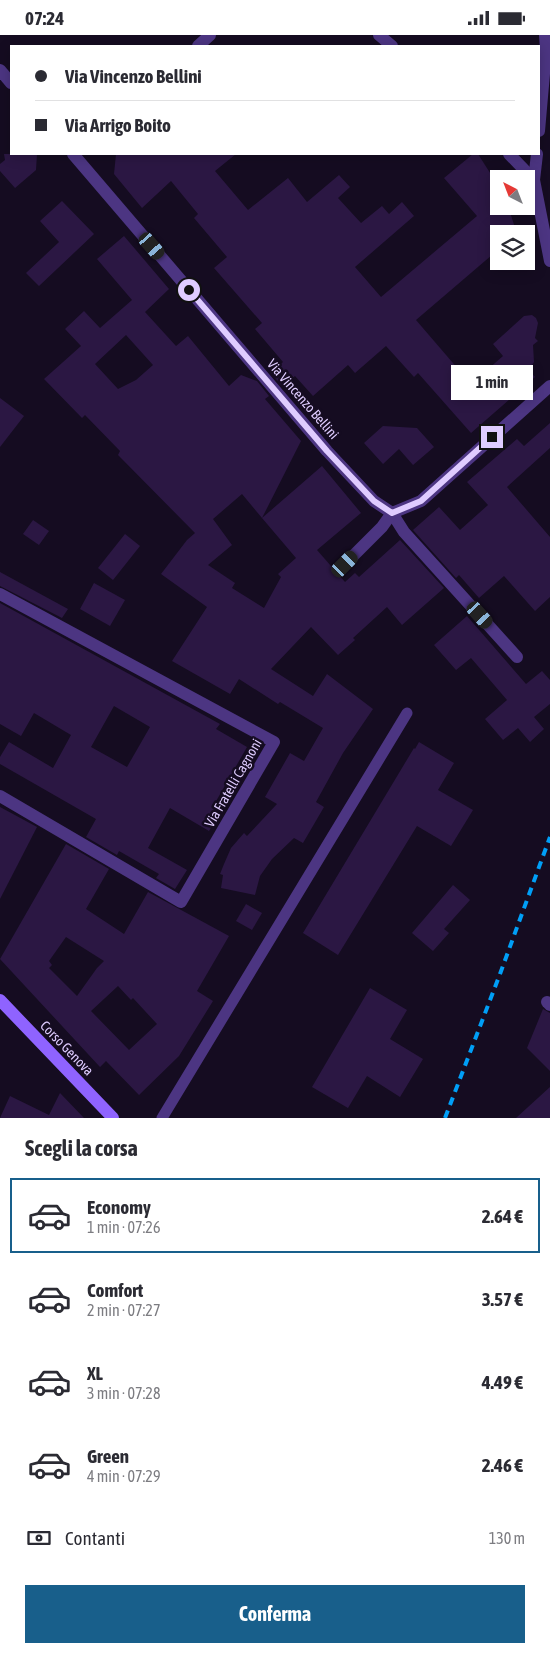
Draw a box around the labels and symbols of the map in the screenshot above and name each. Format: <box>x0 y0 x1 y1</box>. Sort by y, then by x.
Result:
north arrow <box>490 170 535 215</box>
car <box>136 230 167 262</box>
route start <box>178 279 200 301</box>
street label: Via Vincenzo Bellini <box>264 356 342 442</box>
callout: 1 min <box>451 365 533 399</box>
route end <box>481 426 503 448</box>
car <box>329 548 360 580</box>
car <box>464 599 495 631</box>
street label: Via Fratelli Cagnoni <box>201 736 265 830</box>
street label: Corso Genova <box>37 1017 97 1079</box>

